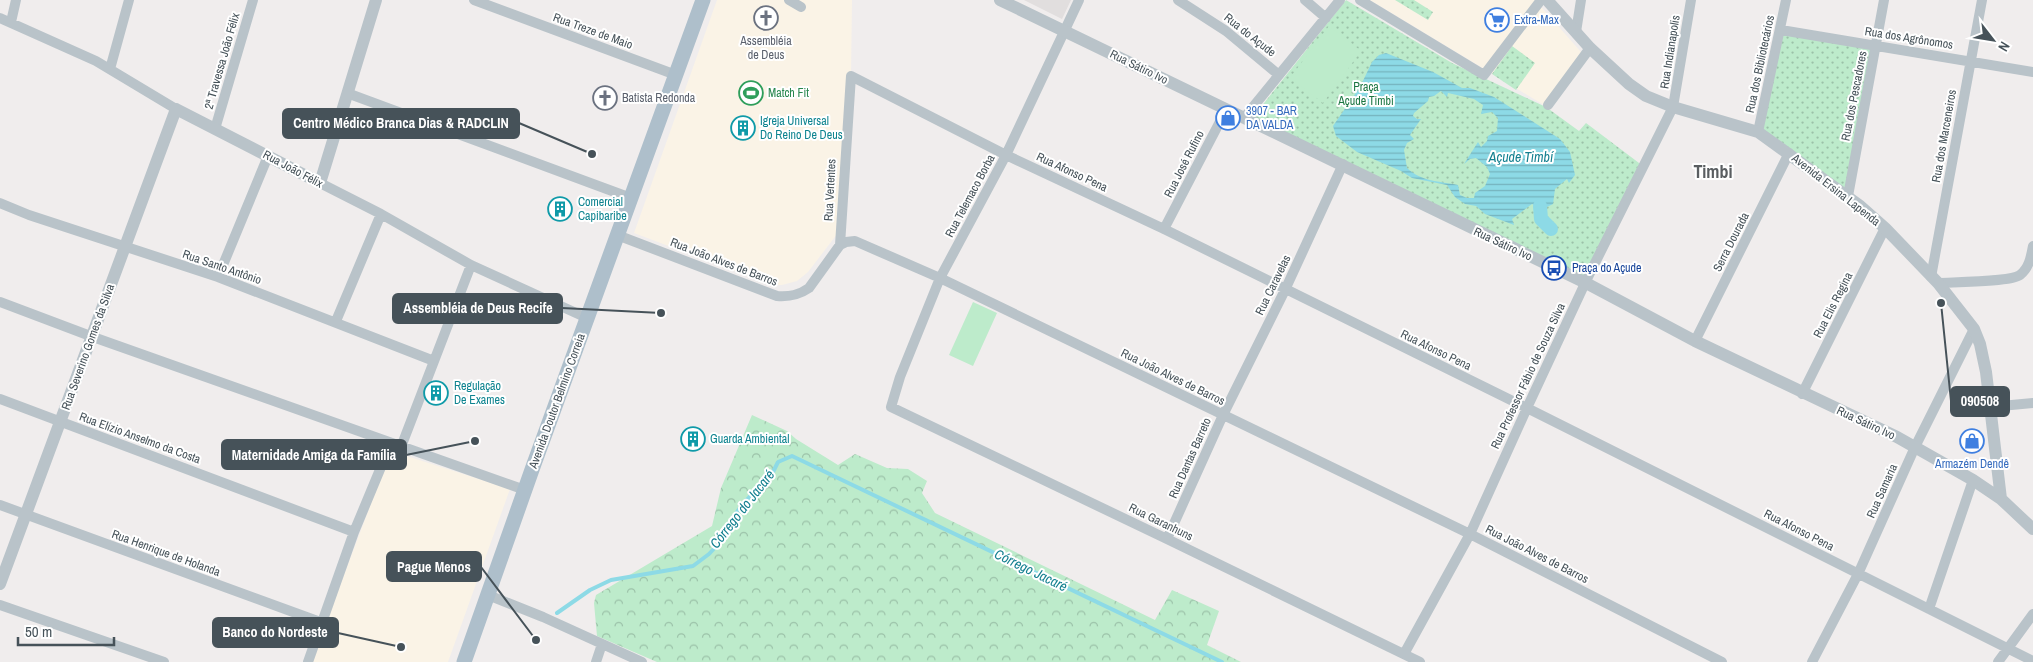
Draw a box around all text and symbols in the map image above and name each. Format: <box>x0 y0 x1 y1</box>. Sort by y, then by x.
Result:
church icon: Assembléia de Deus <box>753 5 779 31</box>
supermarket icon: Extra-Max <box>1484 7 1510 33</box>
street label: Rua Treze de Maio <box>551 9 635 53</box>
street label: Rua do Açude <box>1221 10 1279 60</box>
street label: 2ª Travessa João Félix <box>201 11 243 111</box>
place label: Extra-Max <box>1514 12 1559 28</box>
street label: Rua Indianapolis <box>1656 14 1684 90</box>
street label: Rua dos Bibliotecários <box>1742 14 1778 114</box>
north arrow <box>1968 15 2018 65</box>
street label: Rua dos Agrônomos <box>1864 23 1954 53</box>
place label: Assembléia de Deus <box>739 33 792 63</box>
text: N <box>1994 39 2014 55</box>
street label: Rua Sátiro Ivo <box>1107 46 1171 88</box>
street label: Rua dos Pescadores <box>1837 50 1871 142</box>
park label: Praça Açude Timbi <box>1337 79 1394 109</box>
sports icon: Match Fit <box>738 80 764 106</box>
church icon: Batista Redonda <box>592 85 618 111</box>
place label: Match Fit <box>768 85 809 101</box>
street label: Rua dos Marceneiros <box>1928 88 1960 184</box>
place label: Batista Redonda <box>622 90 696 106</box>
place label: 3907 - BAR DA VALDA <box>1246 103 1297 133</box>
shop icon: 3907 - BAR DA VALDA <box>1215 105 1241 131</box>
callout: Centro Médico Branca Dias & RADCLIN <box>283 109 519 138</box>
place label: Igreja Universal Do Reino De Deus <box>760 113 843 143</box>
text: Centro Médico Branca Dias & RADCLIN <box>293 114 509 132</box>
building icon: Igreja Universal Do Reino De Deus <box>730 115 756 141</box>
street label: Rua José Rufino <box>1160 128 1208 200</box>
street label: Rua João Félix <box>260 147 326 192</box>
water label: Açude Timbí <box>1488 148 1555 166</box>
street label: Rua Afonso Pena <box>1034 149 1111 196</box>
street label: Avenida Ersina Lapenda <box>1788 150 1884 230</box>
street label: Rua Telemaco Borba <box>941 151 999 240</box>
street label: Rua Vertentes <box>820 158 840 222</box>
district label: Timbi <box>1693 159 1733 184</box>
place label: Comercial Capibaribe <box>578 194 627 224</box>
building icon: Comercial Capibaribe <box>547 196 573 222</box>
street label: Serra Dourada <box>1709 209 1753 274</box>
street label: Rua Sátiro Ivo <box>1471 223 1535 265</box>
street label: Rua João Alves de Barros <box>668 234 780 290</box>
street label: Rua Santo Antônio <box>180 246 264 288</box>
street label: Rua Caravelas <box>1252 252 1294 318</box>
bus stop icon: Praça do Açude <box>1541 255 1567 281</box>
place label: Praça do Açude <box>1572 260 1641 276</box>
street label: Rua Elis Regina <box>1810 269 1857 341</box>
street label: Rua Severino Gomes da Silva <box>58 281 118 412</box>
callout: Assembléia de Deus Recife <box>393 294 562 323</box>
text: Assembléia de Deus Recife <box>403 299 553 317</box>
street label: Rua Professor Fábio de Souza Silva <box>1487 300 1569 452</box>
street label: Rua Afonso Pena <box>1398 326 1474 374</box>
street label: Avenida Doutor Belmino Correia <box>525 331 589 472</box>
street label: Rua João Alves de Barros <box>1118 345 1228 409</box>
place label: Regulação De Exames <box>454 378 505 408</box>
building icon: Regulação De Exames <box>423 380 449 406</box>
callout: 090508 <box>1951 387 2009 416</box>
text: 090508 <box>1961 392 1999 410</box>
street label: Rua Sátiro Ivo <box>1834 402 1898 444</box>
street label: Rua Elízio Anselmo da Costa <box>77 409 203 468</box>
street label: Rua Dantas Barreto <box>1165 415 1215 501</box>
building icon: Guarda Ambiental <box>680 426 706 452</box>
shop icon: Armazém Dendê <box>1959 428 1985 454</box>
place label: Guarda Ambiental <box>710 431 789 447</box>
callout: Maternidade Amiga da Família <box>222 440 406 469</box>
text: Maternidade Amiga da Família <box>232 446 397 464</box>
place label: Armazém Dendê <box>1934 456 2009 472</box>
street label: Rua Samaria <box>1863 461 1901 521</box>
water label: Córrego do Jacaré <box>706 466 778 552</box>
street label: Rua Garanhuns <box>1126 500 1196 544</box>
street label: Rua Afonso Pena <box>1761 505 1837 555</box>
street label: Rua João Alves de Barros <box>1483 521 1591 587</box>
street label: Rua Henrique de Holanda <box>110 526 223 580</box>
water label: Córrego Jacaré <box>991 545 1071 595</box>
callout: Pague Menos <box>387 552 481 581</box>
text: Pague Menos <box>397 558 471 576</box>
scale bar <box>18 614 114 646</box>
callout: Banco do Nordeste <box>213 618 338 647</box>
text: 50 m <box>25 621 52 642</box>
text: Banco do Nordeste <box>222 623 328 641</box>

